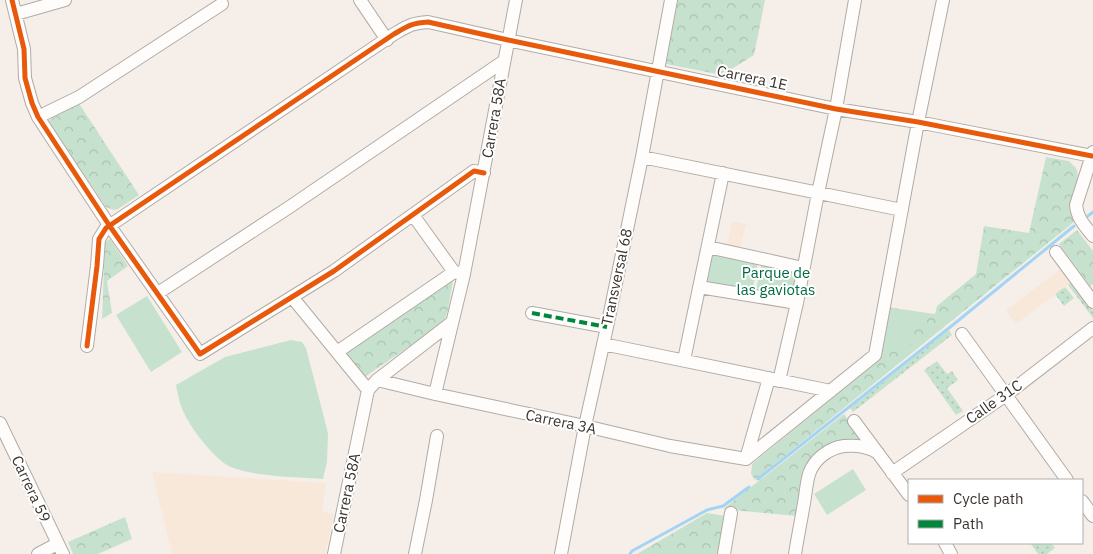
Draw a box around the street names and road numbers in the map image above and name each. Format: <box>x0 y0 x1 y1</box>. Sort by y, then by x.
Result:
street label: Carrera 1E <box>715 61 789 94</box>
street label: Carrera 58A <box>477 76 510 160</box>
street label: Transversal 68 <box>597 227 636 327</box>
street label: Calle 31C <box>962 375 1026 428</box>
street label: Carrera 3A <box>524 405 599 438</box>
street label: Carrera 58A <box>329 451 364 535</box>
street label: Carrera 59 <box>8 452 55 525</box>

